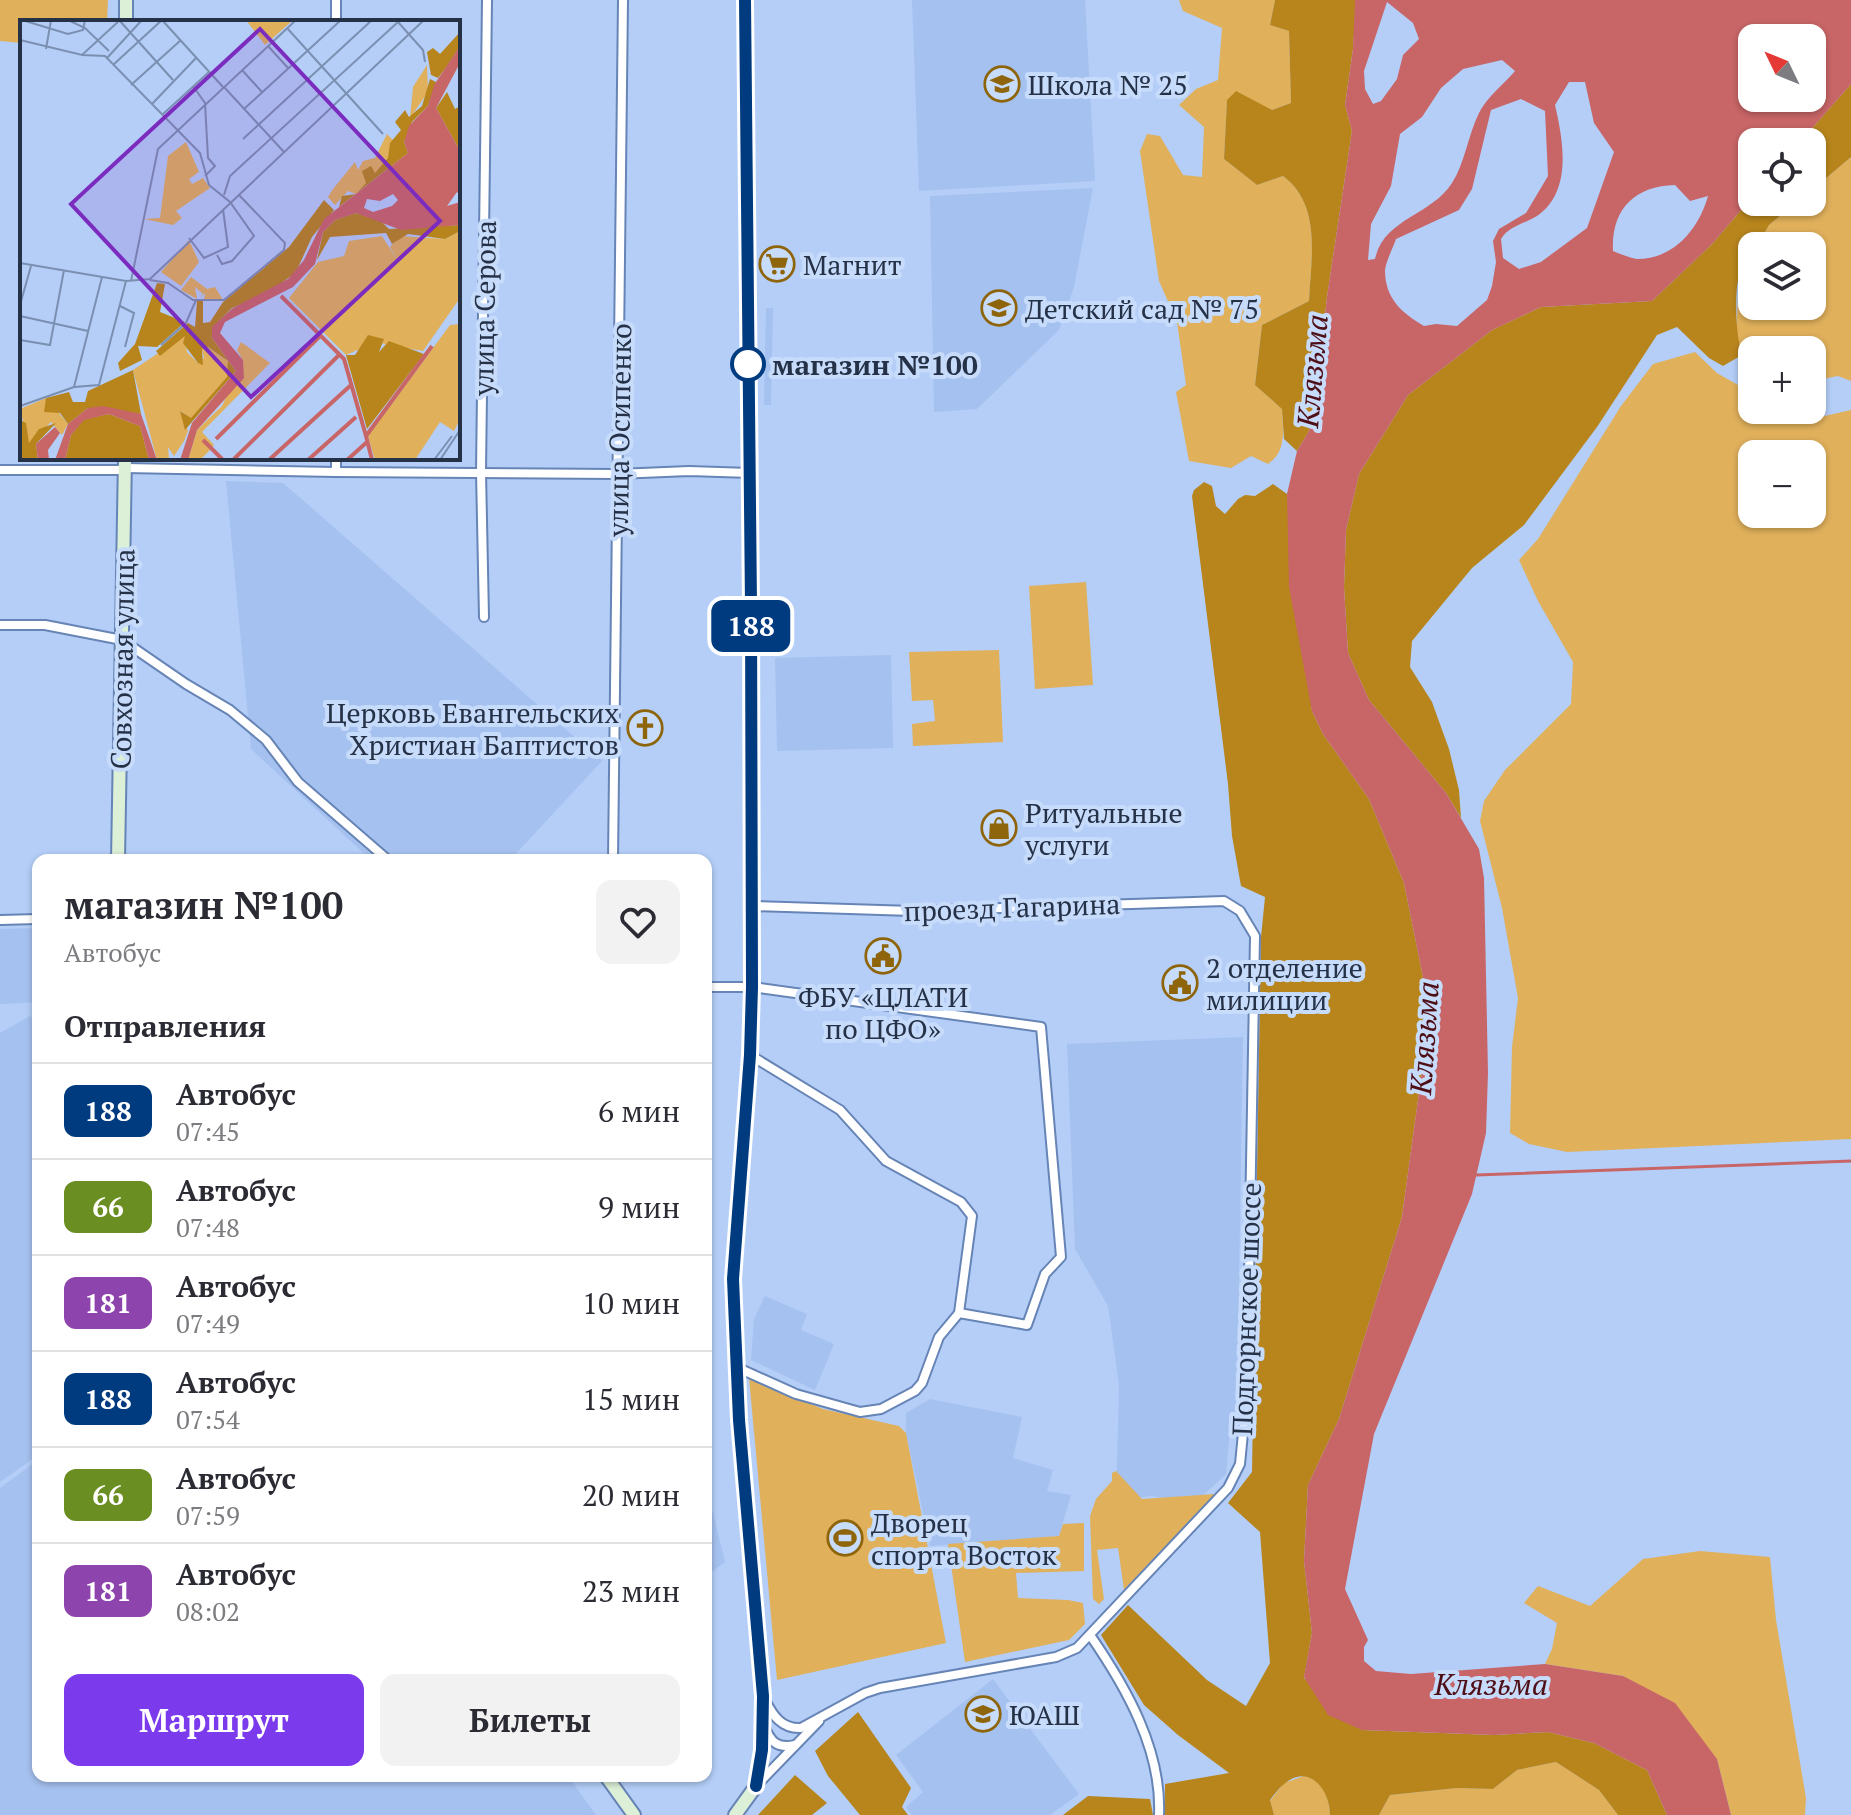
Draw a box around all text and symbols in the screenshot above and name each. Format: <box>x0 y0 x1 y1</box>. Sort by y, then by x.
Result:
inset map <box>20 20 460 460</box>
north arrow <box>1738 24 1826 112</box>
map controls <box>1738 24 1826 528</box>
school or university icon: Школа № 25 <box>983 65 1021 103</box>
place label: Школа № 25 <box>1028 66 1188 103</box>
button: locate <box>1738 128 1826 216</box>
street label: улица Серова <box>464 220 504 397</box>
button: layers <box>1738 232 1826 320</box>
supermarket icon: Магнит <box>758 245 796 283</box>
place label: Магнит <box>803 246 902 283</box>
school or university icon: Детский сад № 75 <box>980 289 1018 327</box>
place label: Детский сад № 75 <box>1025 290 1259 327</box>
water label: Клязьма <box>1287 313 1337 430</box>
street label: улица Осипенко <box>599 323 639 538</box>
button: + <box>1738 336 1826 424</box>
place label: магазин №100 <box>772 346 978 383</box>
marker: магазин №100 <box>731 347 765 381</box>
button: − <box>1738 440 1826 528</box>
street label: Совхозная улица <box>102 548 142 770</box>
line badge: 188 <box>705 600 797 652</box>
text: 188 <box>727 607 775 644</box>
place label: Церковь Евангельских Христиан Баптистов <box>326 694 619 763</box>
church icon: Церковь Евангельских Христиан Баптистов <box>626 709 664 747</box>
place label: Ритуальные услуги <box>1024 794 1183 863</box>
shop icon: Ритуальные услуги <box>980 809 1018 847</box>
text: магазин №100 <box>64 880 343 930</box>
button: heart <box>596 880 680 964</box>
street label: проезд Гагарина <box>903 885 1121 929</box>
text: Автобус <box>64 935 161 969</box>
public building icon: ФБУ «ЦЛАТИ по ЦФО» <box>864 937 902 975</box>
place label: 2 отделение милиции <box>1206 949 1363 1018</box>
public building icon: 2 отделение милиции <box>1161 964 1199 1002</box>
place label: ФБУ «ЦЛАТИ по ЦФО» <box>798 978 968 1047</box>
water label: Клязьма <box>1400 980 1448 1097</box>
text: Отправления <box>64 1006 266 1046</box>
text: Автобус <box>176 1074 296 1114</box>
text: 6 мин <box>598 1091 680 1131</box>
text: 188 <box>84 1092 132 1129</box>
text: 07:45 <box>176 1114 240 1148</box>
text: Автобус <box>176 1170 296 1210</box>
street label: Подгорнское шоссе <box>1223 1182 1269 1436</box>
text: 9 мин <box>598 1187 680 1227</box>
text: 66 <box>92 1188 124 1225</box>
text: 07:48 <box>176 1210 240 1244</box>
text: Автобус <box>176 1266 296 1306</box>
text: 10 мин <box>582 1283 680 1323</box>
text: 181 <box>84 1284 132 1321</box>
text: 07:49 <box>176 1306 240 1340</box>
text: Автобус <box>176 1362 296 1402</box>
text: 15 мин <box>582 1379 680 1419</box>
text: 188 <box>84 1380 132 1417</box>
text: 07:54 <box>176 1402 240 1436</box>
text: Автобус <box>176 1458 296 1498</box>
text: 20 мин <box>582 1475 680 1515</box>
text: 66 <box>92 1476 124 1513</box>
text: 07:59 <box>176 1498 240 1532</box>
place label: Дворец спорта Восток <box>871 1504 1057 1573</box>
sports icon: Дворец спорта Восток <box>826 1519 864 1557</box>
text: Автобус <box>176 1554 296 1594</box>
text: 23 мин <box>582 1571 680 1611</box>
text: 181 <box>84 1572 132 1609</box>
text: 08:02 <box>176 1594 240 1628</box>
water label: Клязьма <box>1433 1664 1548 1704</box>
button: Маршрут <box>64 1674 364 1766</box>
button: Билеты <box>380 1674 680 1766</box>
school or university icon: ЮАШ <box>964 1695 1002 1733</box>
place label: ЮАШ <box>1009 1696 1080 1733</box>

